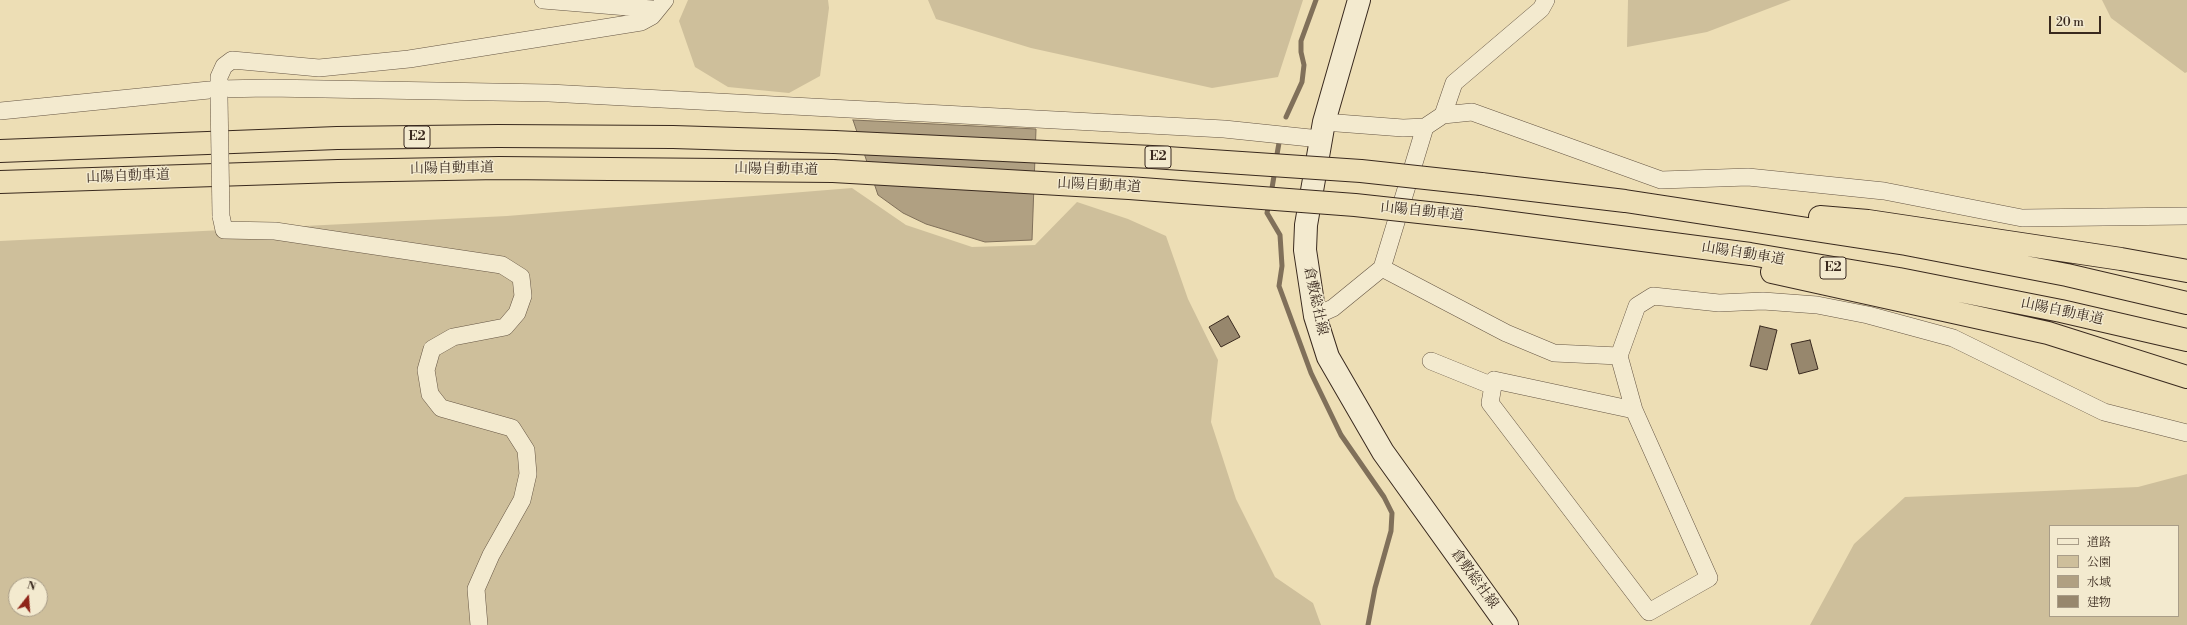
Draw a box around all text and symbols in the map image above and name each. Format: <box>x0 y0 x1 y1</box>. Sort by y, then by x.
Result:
scale bar <box>2051 8 2103 34</box>
text: 20 m <box>2056 15 2084 30</box>
road number: E2 <box>404 126 430 148</box>
road number: E2 <box>1145 146 1171 168</box>
street label: 山陽自動車道 <box>410 160 494 178</box>
street label: 山陽自動車道 <box>734 161 818 179</box>
street label: 山陽自動車道 <box>86 167 170 187</box>
street label: 山陽自動車道 <box>1057 175 1141 197</box>
street label: 山陽自動車道 <box>1379 199 1465 225</box>
street label: 山陽自動車道 <box>1700 239 1786 269</box>
road number: E2 <box>1820 257 1846 279</box>
street label: 倉敷総社線 <box>1300 265 1330 337</box>
street label: 山陽自動車道 <box>2019 295 2105 329</box>
legend <box>2049 525 2179 617</box>
text: 道路 <box>2087 535 2111 550</box>
street label: 倉敷総社線 <box>1447 546 1501 612</box>
text: 公園 <box>2087 555 2111 570</box>
text: 水域 <box>2087 575 2111 590</box>
north arrow <box>8 577 48 617</box>
text: N <box>25 579 37 594</box>
text: 建物 <box>2087 595 2111 610</box>

